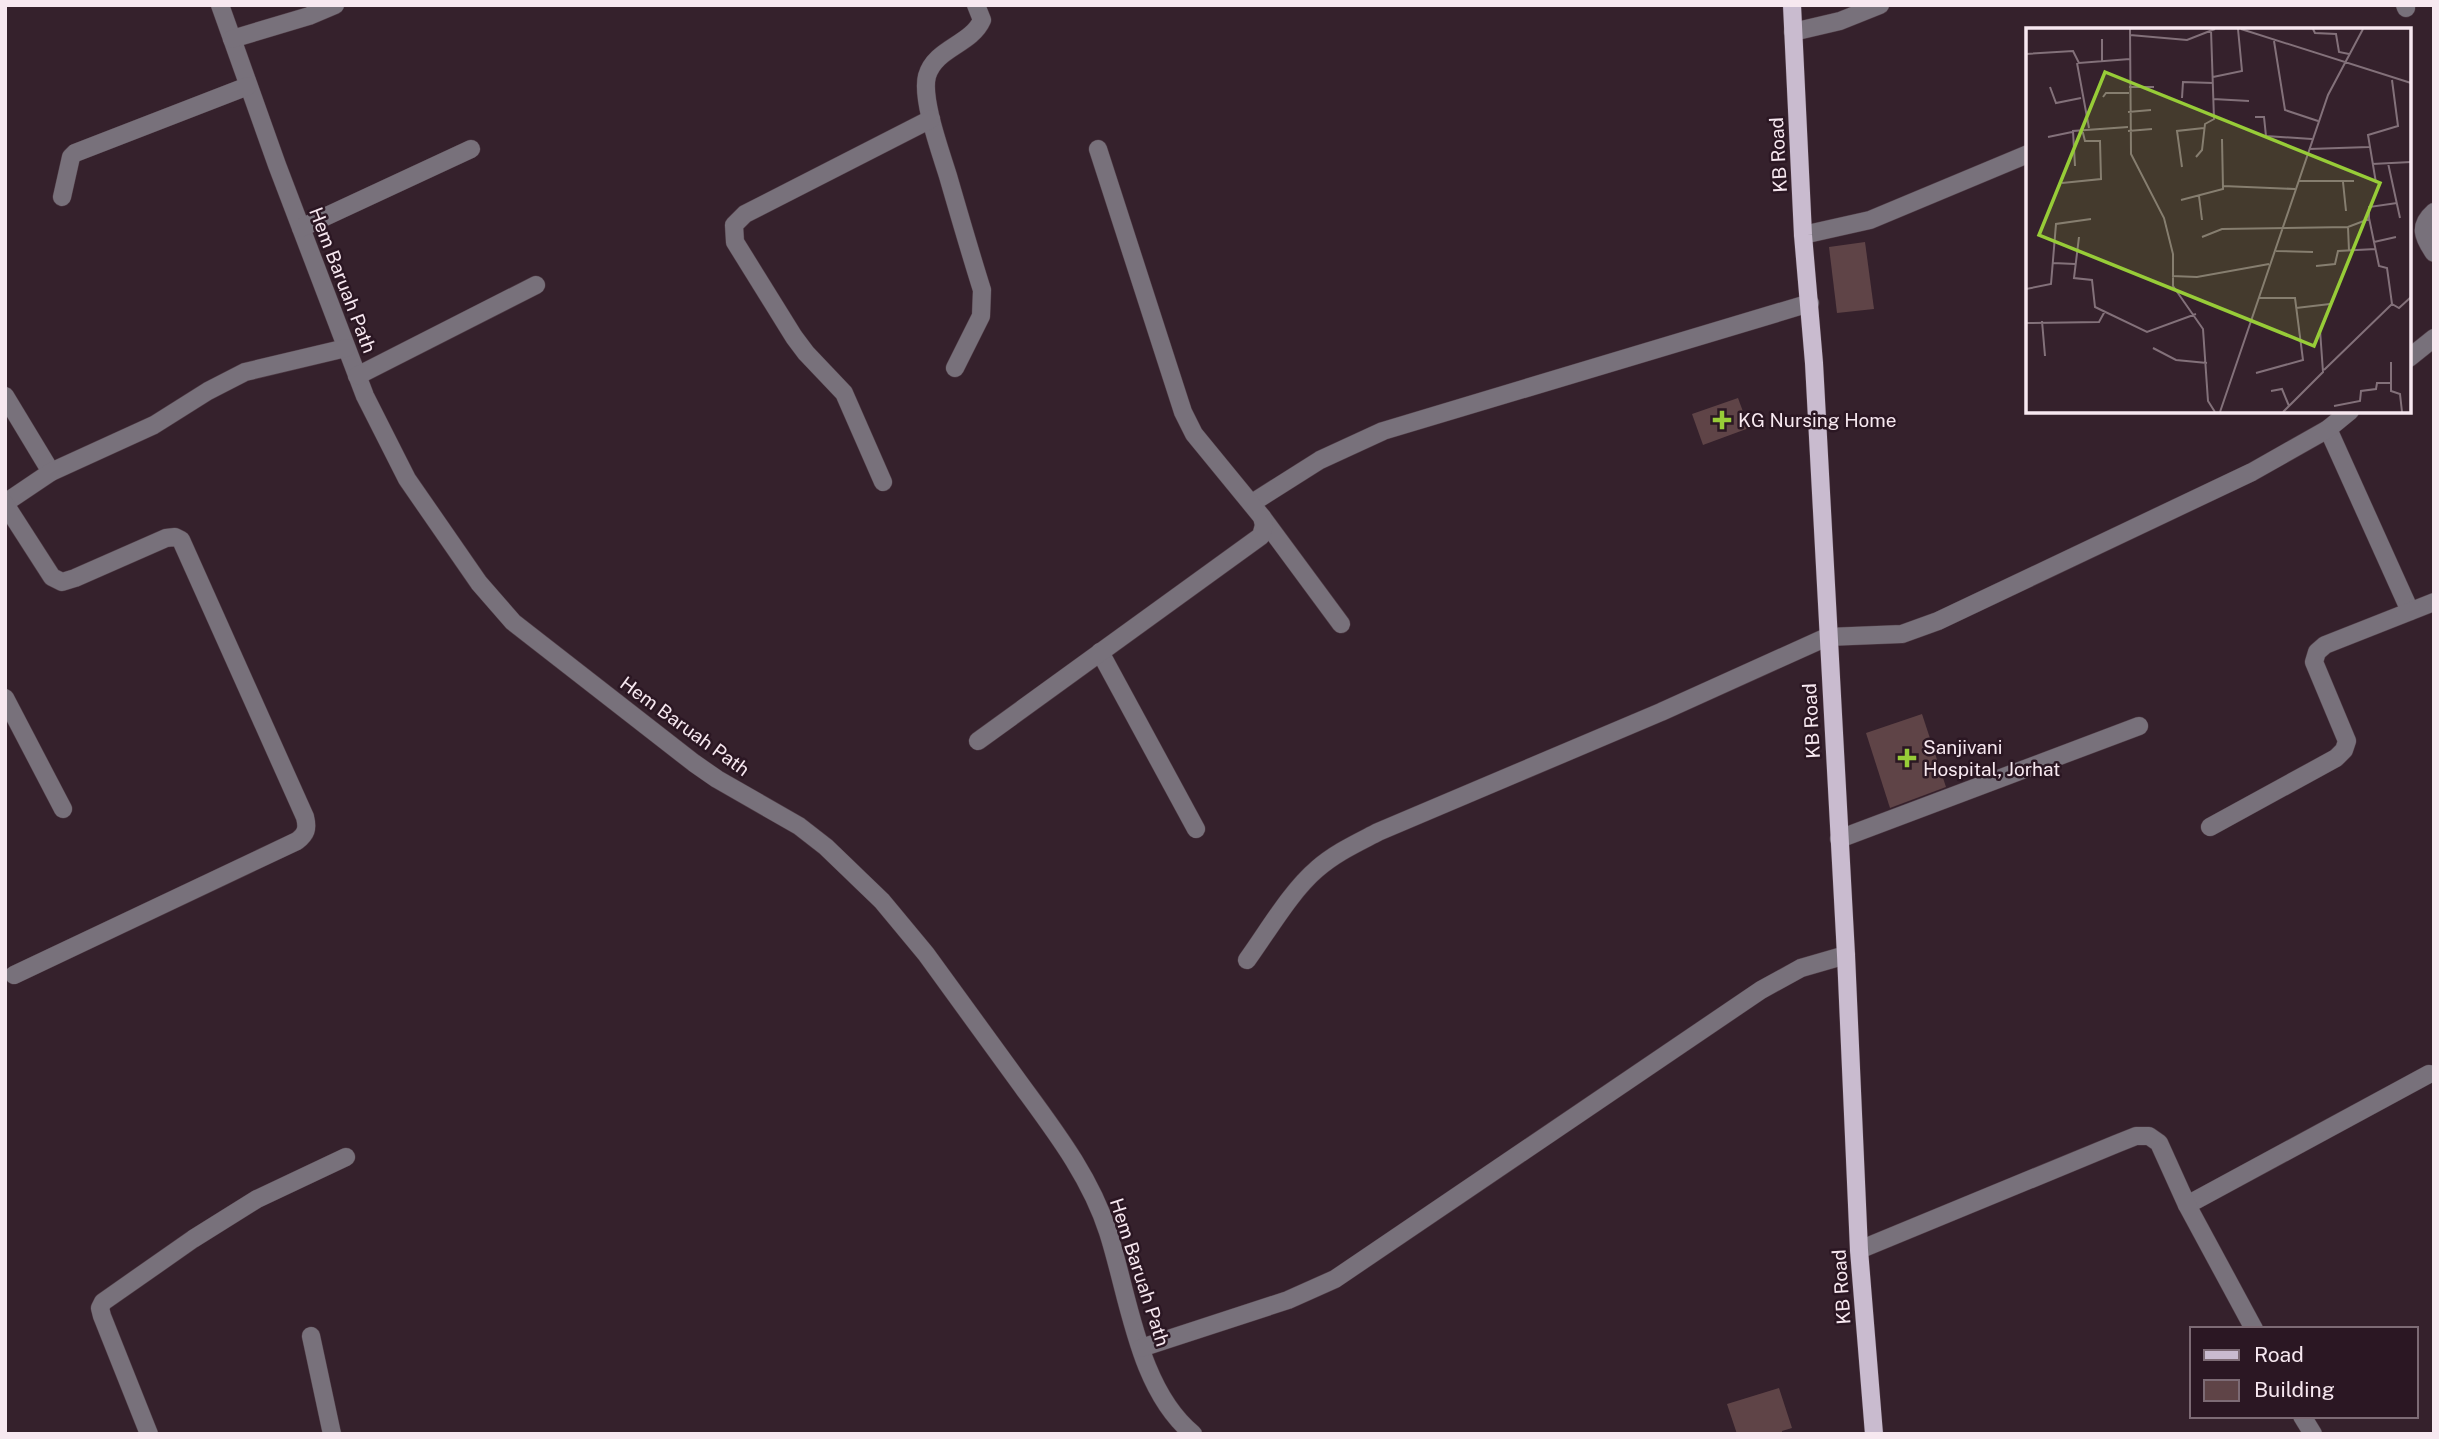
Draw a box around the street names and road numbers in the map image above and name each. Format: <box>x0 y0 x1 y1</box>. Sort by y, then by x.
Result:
street label: KB Road <box>1765 117 1791 193</box>
street label: Hem Baruah Path <box>305 204 381 356</box>
street label: Hem Baruah Path <box>616 672 754 780</box>
street label: KB Road <box>1798 683 1824 759</box>
street label: Hem Baruah Path <box>1106 1195 1174 1349</box>
street label: KB Road <box>1827 1249 1855 1325</box>

